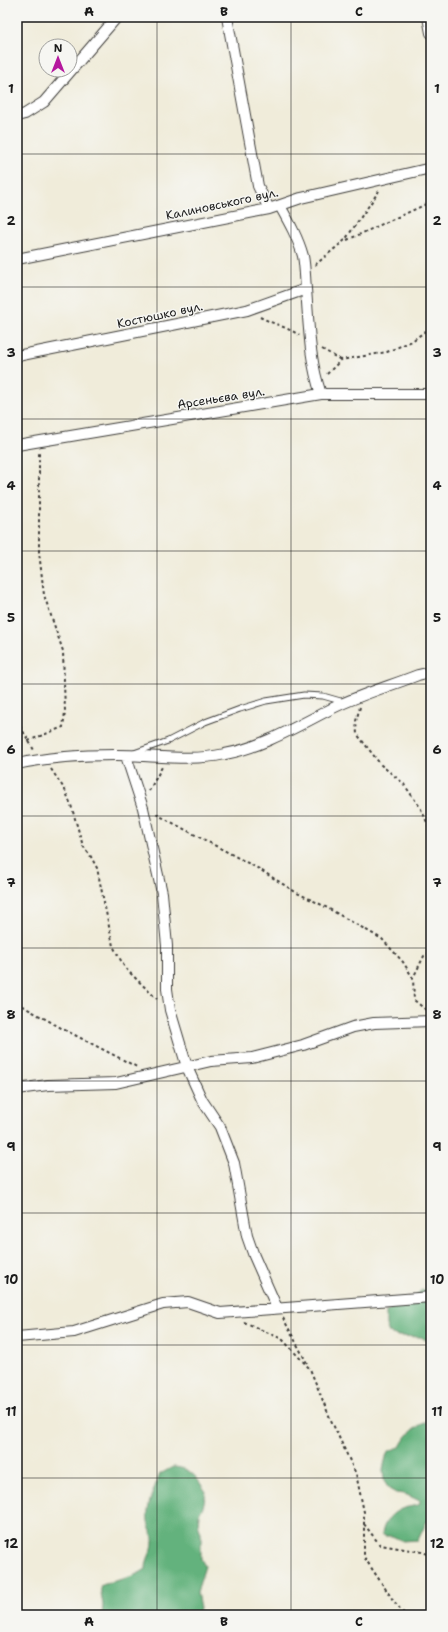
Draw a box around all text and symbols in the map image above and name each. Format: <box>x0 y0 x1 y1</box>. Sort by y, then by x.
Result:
text: A <box>84 3 94 20</box>
text: B <box>220 3 228 20</box>
text: C <box>355 3 363 20</box>
north arrow <box>38 38 78 78</box>
text: N <box>54 41 63 56</box>
text: 1 <box>8 80 14 97</box>
text: 1 <box>434 80 440 97</box>
street label: Калиновського вул. <box>164 184 280 224</box>
text: 2 <box>6 212 16 229</box>
text: 2 <box>432 212 442 229</box>
street label: Костюшко вул. <box>116 298 204 332</box>
text: 3 <box>6 344 16 361</box>
text: 3 <box>432 344 442 361</box>
street label: Арсеньєва вул. <box>176 383 266 413</box>
text: 4 <box>6 477 16 494</box>
text: 4 <box>432 477 442 494</box>
text: 5 <box>7 609 15 626</box>
text: 5 <box>433 609 441 626</box>
text: 6 <box>6 741 16 758</box>
text: 6 <box>432 741 442 758</box>
text: 7 <box>6 874 16 891</box>
text: 7 <box>432 874 442 891</box>
text: 8 <box>6 1006 16 1023</box>
text: 8 <box>432 1006 442 1023</box>
text: 9 <box>6 1138 16 1155</box>
text: 9 <box>432 1138 442 1155</box>
text: 10 <box>4 1271 18 1288</box>
text: 10 <box>430 1271 444 1288</box>
text: 11 <box>5 1403 17 1420</box>
text: 11 <box>431 1403 443 1420</box>
text: 12 <box>4 1535 18 1552</box>
text: 12 <box>430 1535 444 1552</box>
text: A <box>84 1613 94 1630</box>
text: B <box>220 1613 228 1630</box>
text: C <box>355 1613 363 1630</box>

